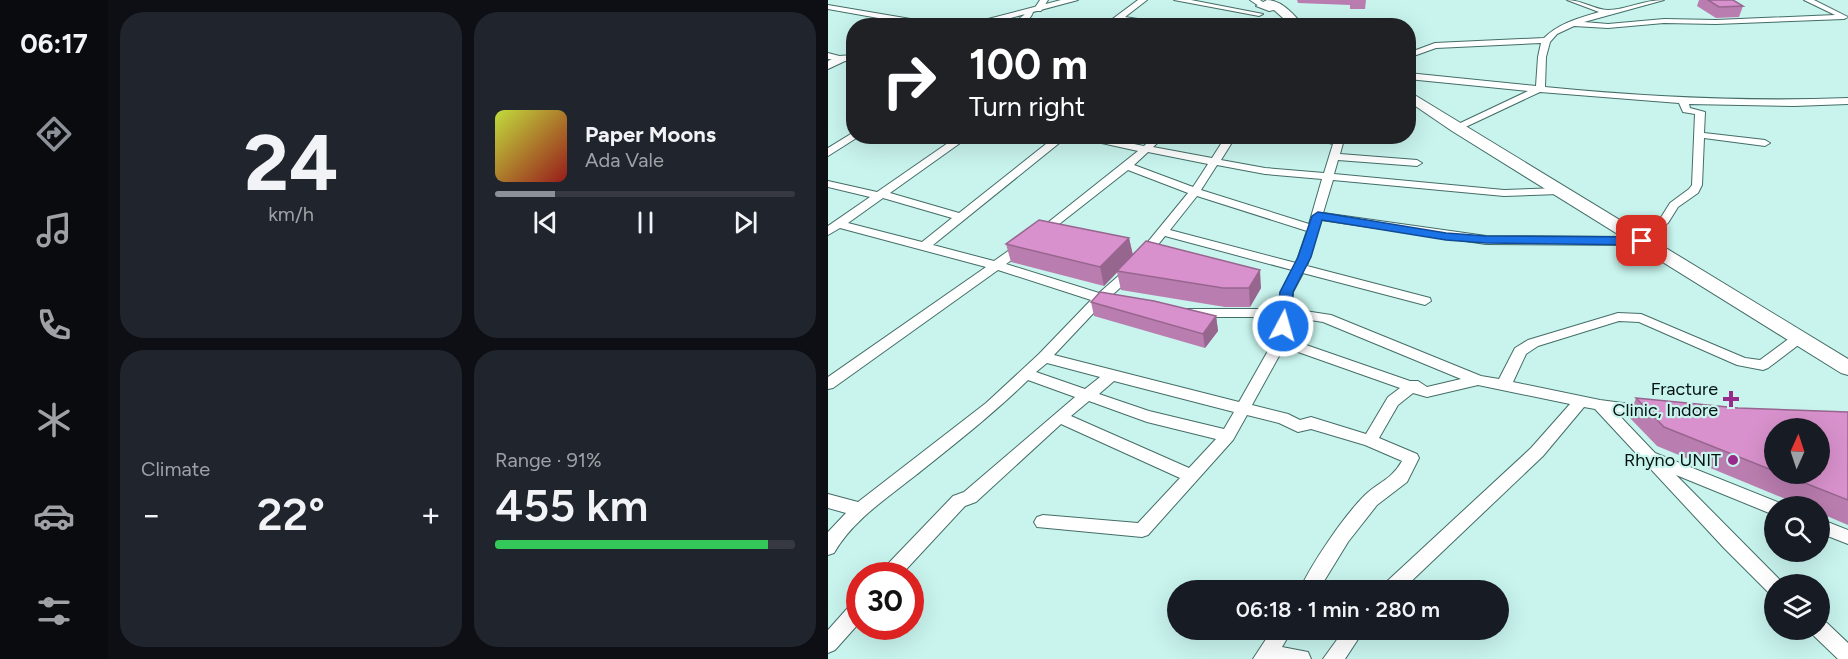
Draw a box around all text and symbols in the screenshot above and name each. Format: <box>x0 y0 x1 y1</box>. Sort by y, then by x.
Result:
text: 06:17 <box>20 27 88 60</box>
text: 100 m <box>969 39 1088 90</box>
icon: right <box>870 42 948 120</box>
text: Turn right <box>969 90 1085 123</box>
icon: directions <box>33 113 75 155</box>
text: 24 <box>244 116 338 210</box>
text: Paper Moons <box>585 121 716 148</box>
text: Ada Vale <box>585 148 664 172</box>
text: km/h <box>268 202 314 226</box>
icon: previous <box>529 206 562 239</box>
icon: pause <box>629 206 662 239</box>
icon: next <box>729 206 762 239</box>
icon: music <box>33 209 75 251</box>
pin <box>1616 215 1667 266</box>
icon: arrive <box>1625 224 1658 257</box>
position arrow <box>1251 294 1315 358</box>
icon: phone <box>33 304 75 346</box>
place label: Fracture Clinic, Indore <box>1613 378 1718 421</box>
marker: Fracture Clinic, Indore <box>1722 390 1740 408</box>
icon: climate <box>33 399 75 441</box>
north arrow <box>1764 418 1830 484</box>
map controls <box>1764 418 1830 640</box>
text: Range · 91% <box>495 448 602 472</box>
place label: Rhyno UNIT <box>1624 449 1721 471</box>
marker: Rhyno UNIT <box>1726 453 1740 467</box>
text: Climate <box>141 457 210 481</box>
text: 455 km <box>495 478 648 532</box>
text: 22° <box>257 487 325 541</box>
icon: car <box>33 495 75 537</box>
text: − <box>141 495 162 534</box>
text: + <box>420 495 441 534</box>
button: search <box>1764 496 1830 562</box>
speed limit sign: 30 <box>846 562 924 640</box>
button: layers <box>1764 574 1830 640</box>
icon: filters <box>33 590 75 632</box>
text: 06:18 · 1 min · 280 m <box>1236 596 1440 623</box>

